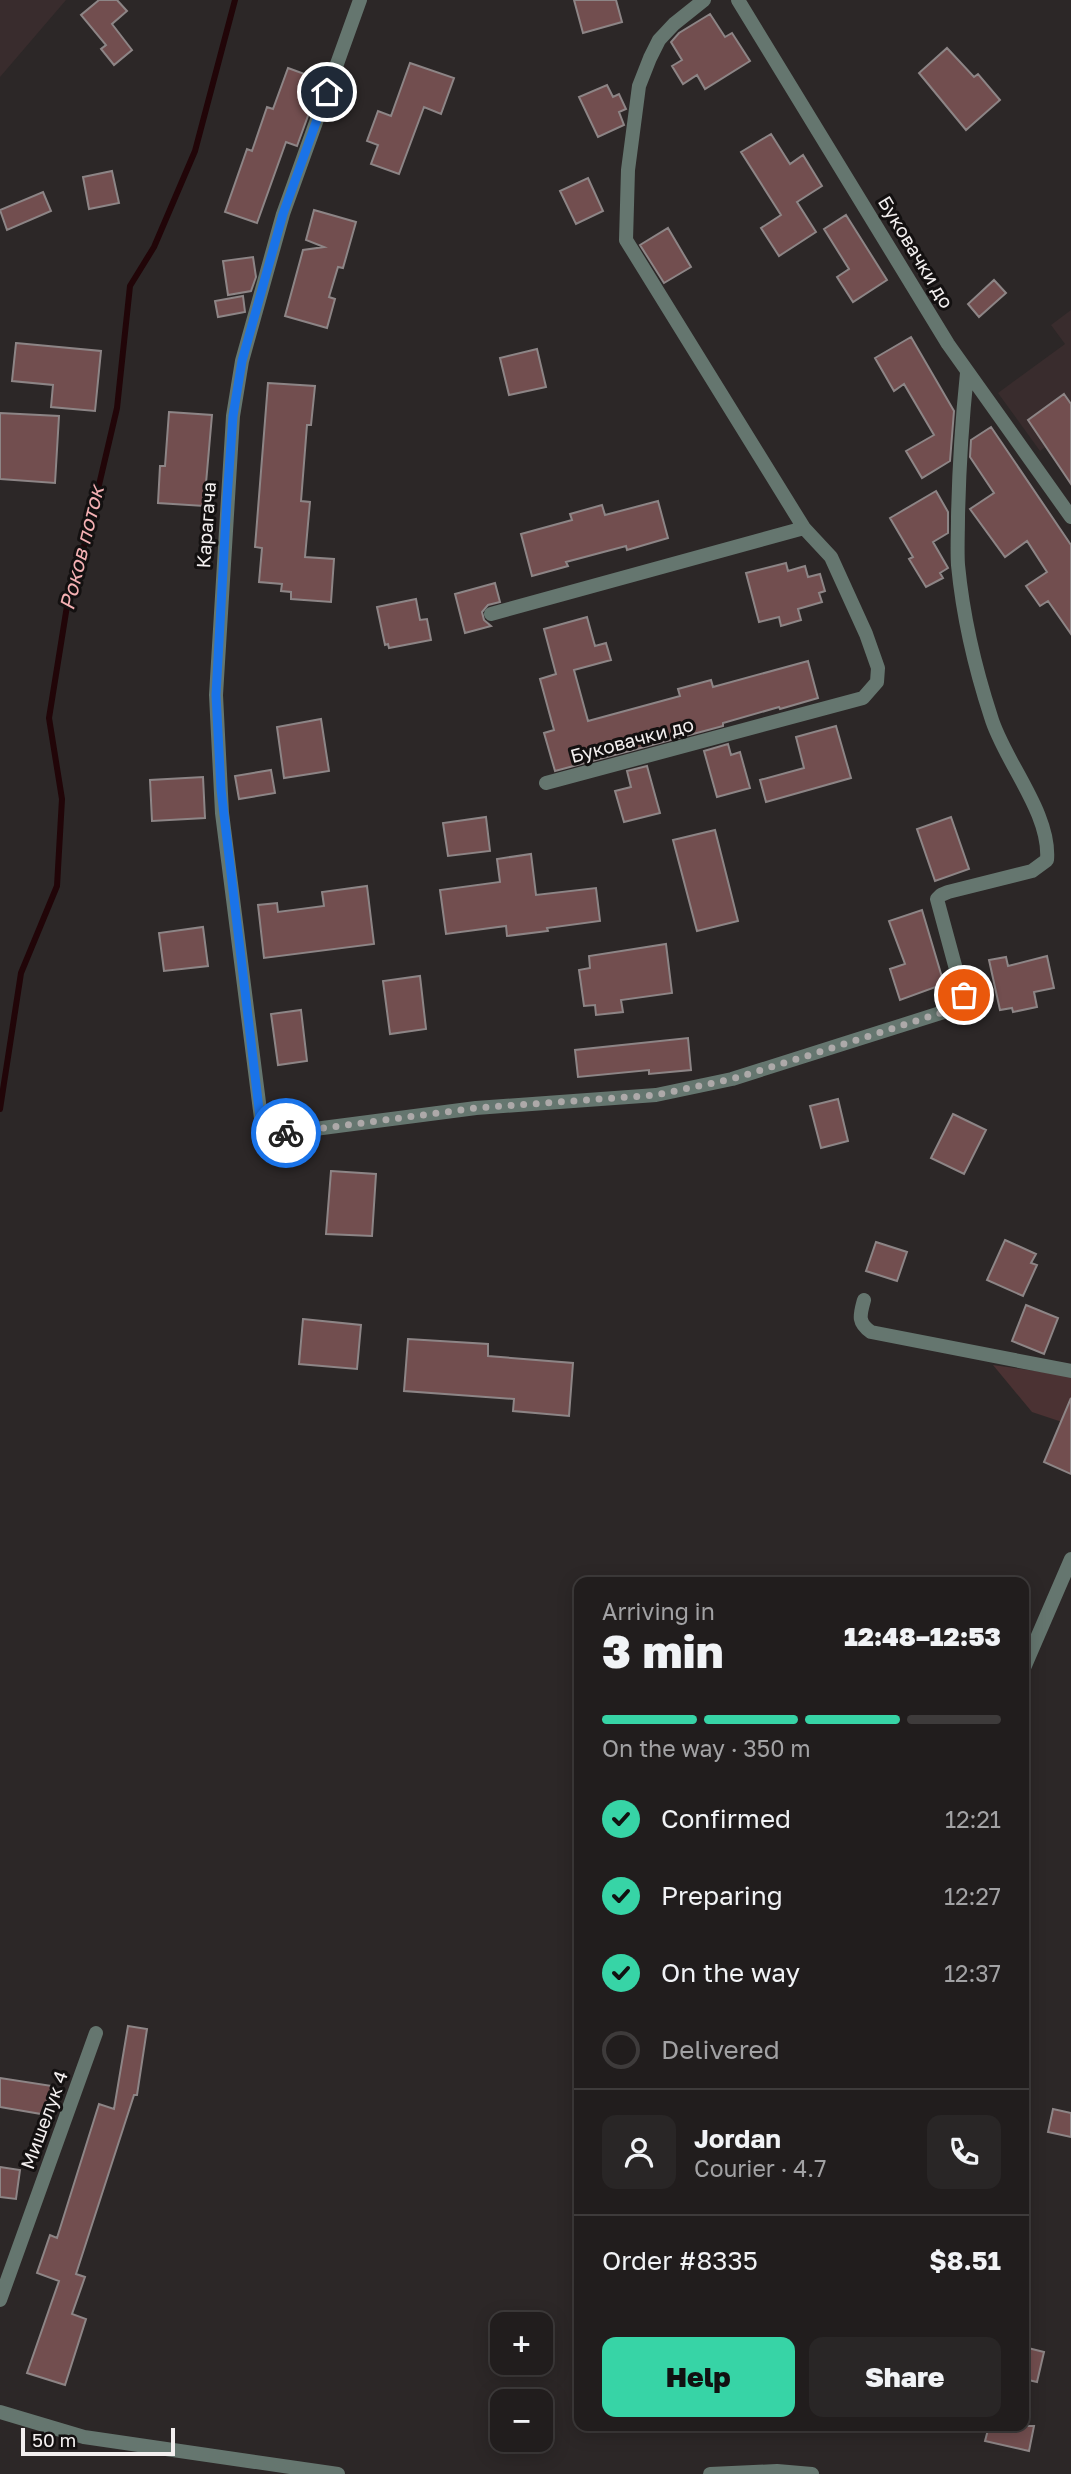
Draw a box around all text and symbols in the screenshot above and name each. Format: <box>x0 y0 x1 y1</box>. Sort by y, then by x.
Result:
pin <box>297 62 357 122</box>
icon: home <box>308 73 346 111</box>
street label: Буковачки до <box>874 191 959 312</box>
water label: Роков поток <box>53 480 110 613</box>
street label: Карагача <box>191 481 220 569</box>
street label: Буковачки до <box>568 712 696 767</box>
pin <box>934 965 994 1025</box>
icon: bag <box>945 976 983 1014</box>
courier <box>251 1098 321 1168</box>
icon: bike <box>267 1114 305 1152</box>
text: Arriving in <box>602 1597 715 1625</box>
text: 12:48–12:53 <box>844 1621 1001 1652</box>
text: 3 min <box>602 1623 724 1678</box>
text: On the way · 350 m <box>602 1734 811 1762</box>
icon: check <box>602 1800 640 1838</box>
text: Confirmed <box>661 1803 791 1834</box>
text: 12:21 <box>945 1805 1001 1833</box>
icon: check <box>602 1877 640 1915</box>
text: Preparing <box>661 1880 783 1911</box>
text: 12:27 <box>944 1882 1001 1910</box>
icon: check <box>602 1954 640 1992</box>
text: On the way <box>661 1957 800 1988</box>
text: 12:37 <box>944 1959 1001 1987</box>
text: Delivered <box>661 2034 780 2065</box>
street label: Мишелук 4 <box>15 2067 72 2172</box>
button: person <box>602 2115 676 2189</box>
button: phone <box>927 2115 1001 2189</box>
text: Jordan <box>694 2123 781 2154</box>
text: Courier · 4.7 <box>694 2154 826 2182</box>
text: Order #8335 <box>602 2245 758 2276</box>
text: $8.51 <box>929 2245 1001 2276</box>
map controls <box>490 2312 553 2452</box>
button: + <box>490 2312 553 2375</box>
button: Help <box>602 2337 795 2417</box>
button: Share <box>809 2337 1001 2417</box>
button: − <box>490 2389 553 2452</box>
scale bar <box>21 2425 175 2457</box>
text: 50 m <box>32 2428 76 2451</box>

